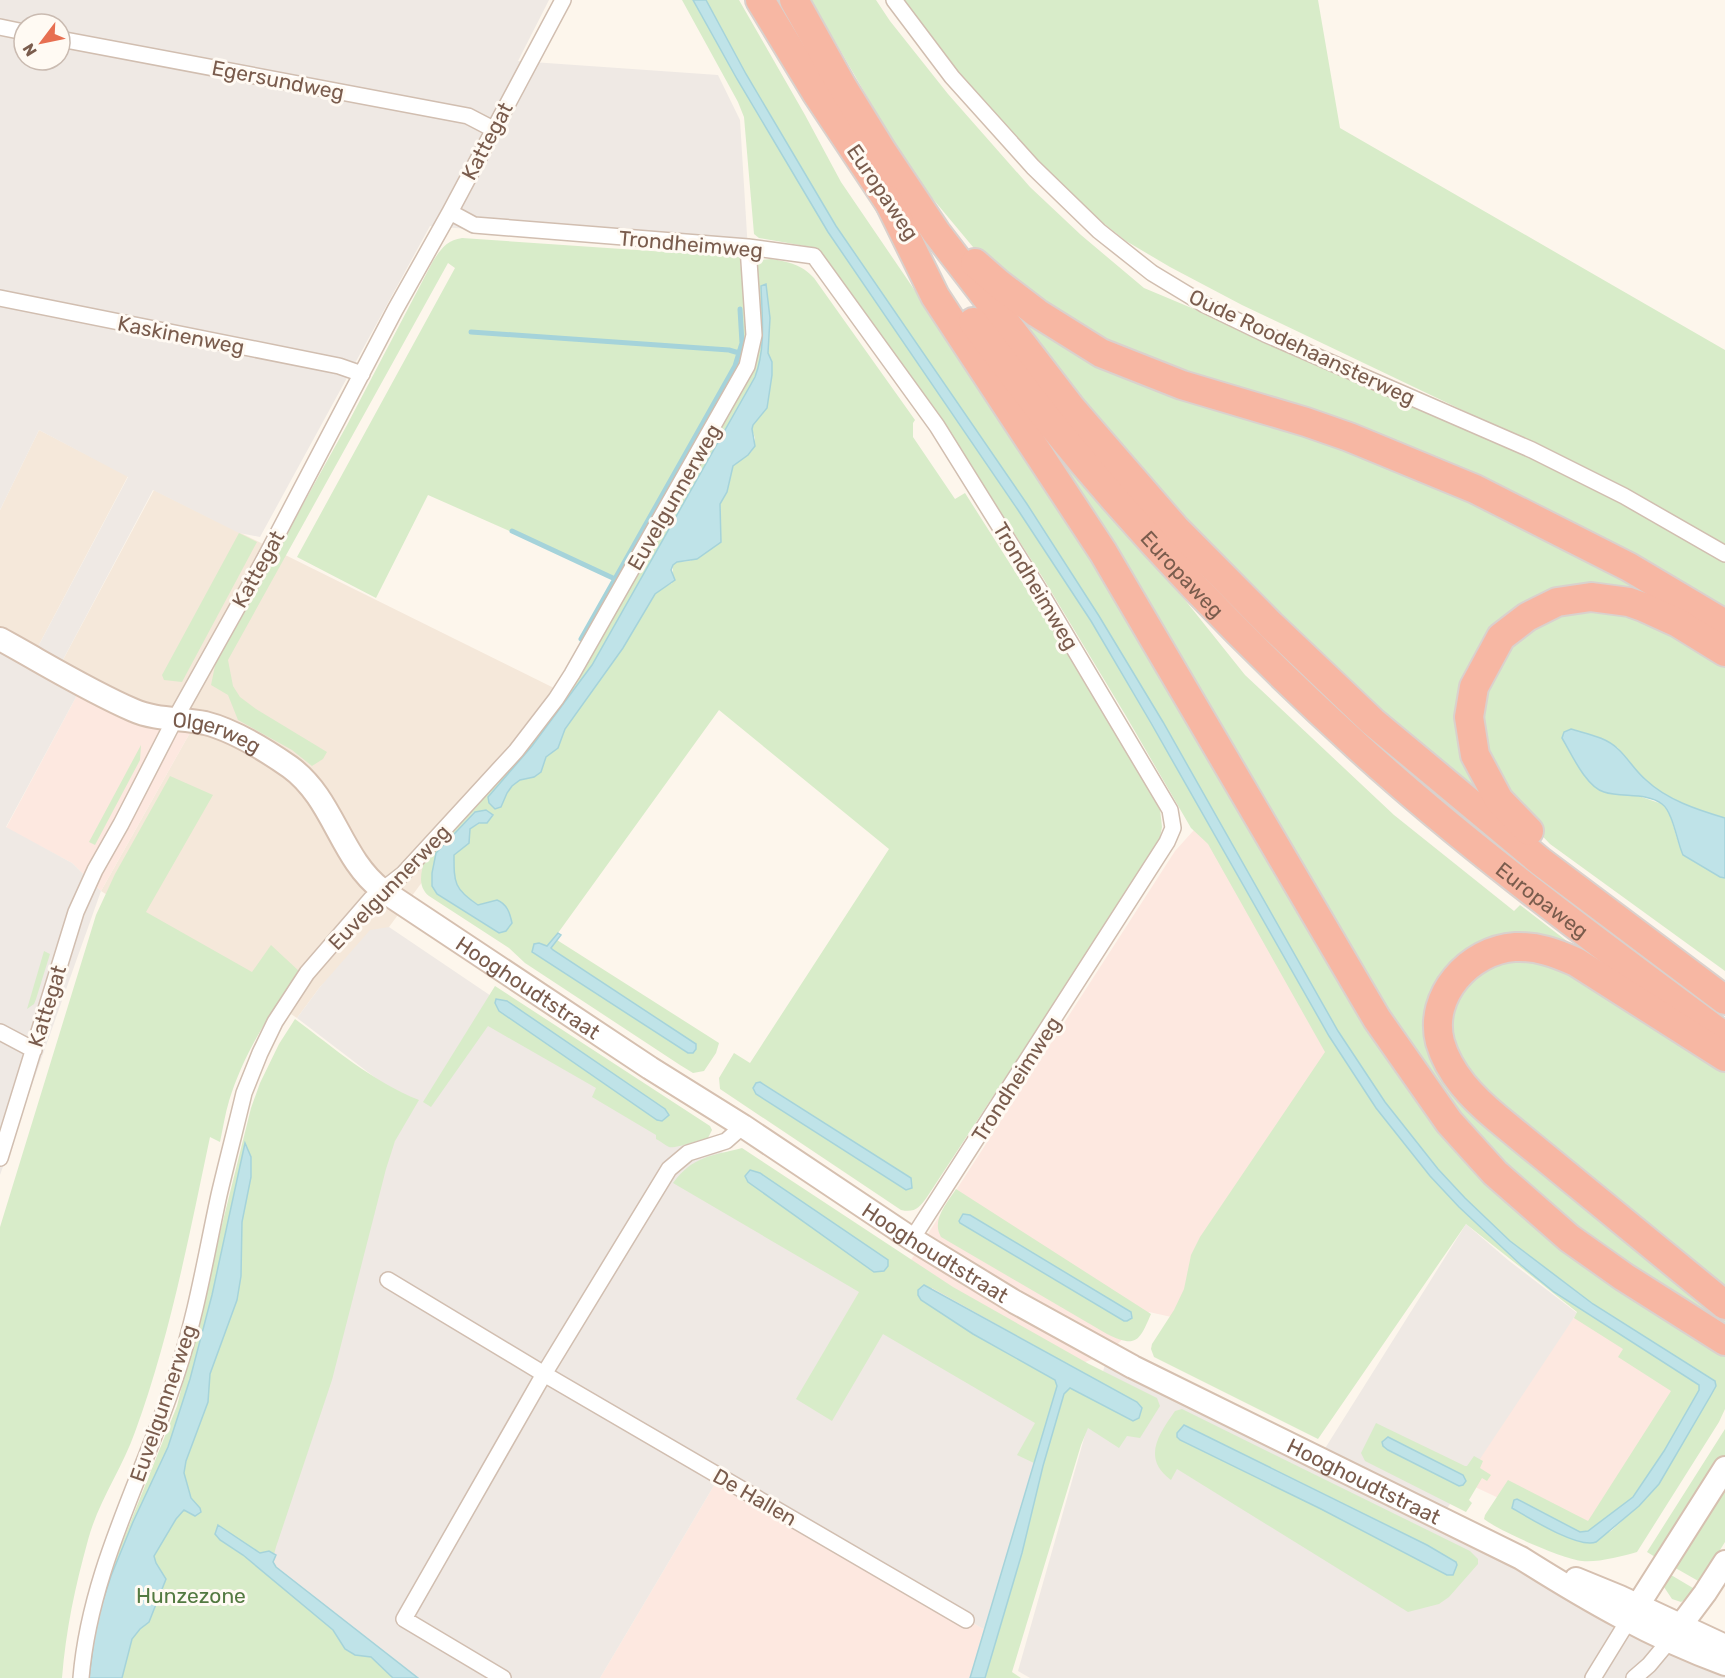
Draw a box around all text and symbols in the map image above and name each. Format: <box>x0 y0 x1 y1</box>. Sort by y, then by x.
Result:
north arrow <box>12 12 72 72</box>
text: N <box>19 40 41 60</box>
street label: Egersundweg <box>210 55 346 105</box>
street label: Kattegat <box>456 98 518 184</box>
street label: Europaweg <box>842 139 924 245</box>
street label: Trondheimweg <box>618 225 764 263</box>
street label: Oude Roodehaansterweg <box>1185 284 1419 410</box>
street label: Kaskinenweg <box>115 310 247 360</box>
street label: Euvelgunnerweg <box>622 419 726 575</box>
street label: Trondheimweg <box>988 518 1084 654</box>
street label: Europaweg <box>1136 525 1229 623</box>
street label: Kattegat <box>227 526 289 612</box>
street label: Olgerweg <box>172 706 266 758</box>
street label: Euvelgunnerweg <box>323 819 455 955</box>
street label: Europaweg <box>1491 856 1594 943</box>
street label: Hooghoudtstraat <box>452 930 605 1044</box>
street label: Kattegat <box>23 962 71 1050</box>
street label: Trondheimweg <box>966 1012 1066 1146</box>
street label: Hooghoudtstraat <box>858 1197 1013 1308</box>
street label: Euvelgunnerweg <box>124 1321 202 1485</box>
street label: Hooghoudtstraat <box>1283 1432 1445 1529</box>
street label: De Hallen <box>709 1463 801 1531</box>
park label: Hunzezone <box>136 1583 246 1608</box>

